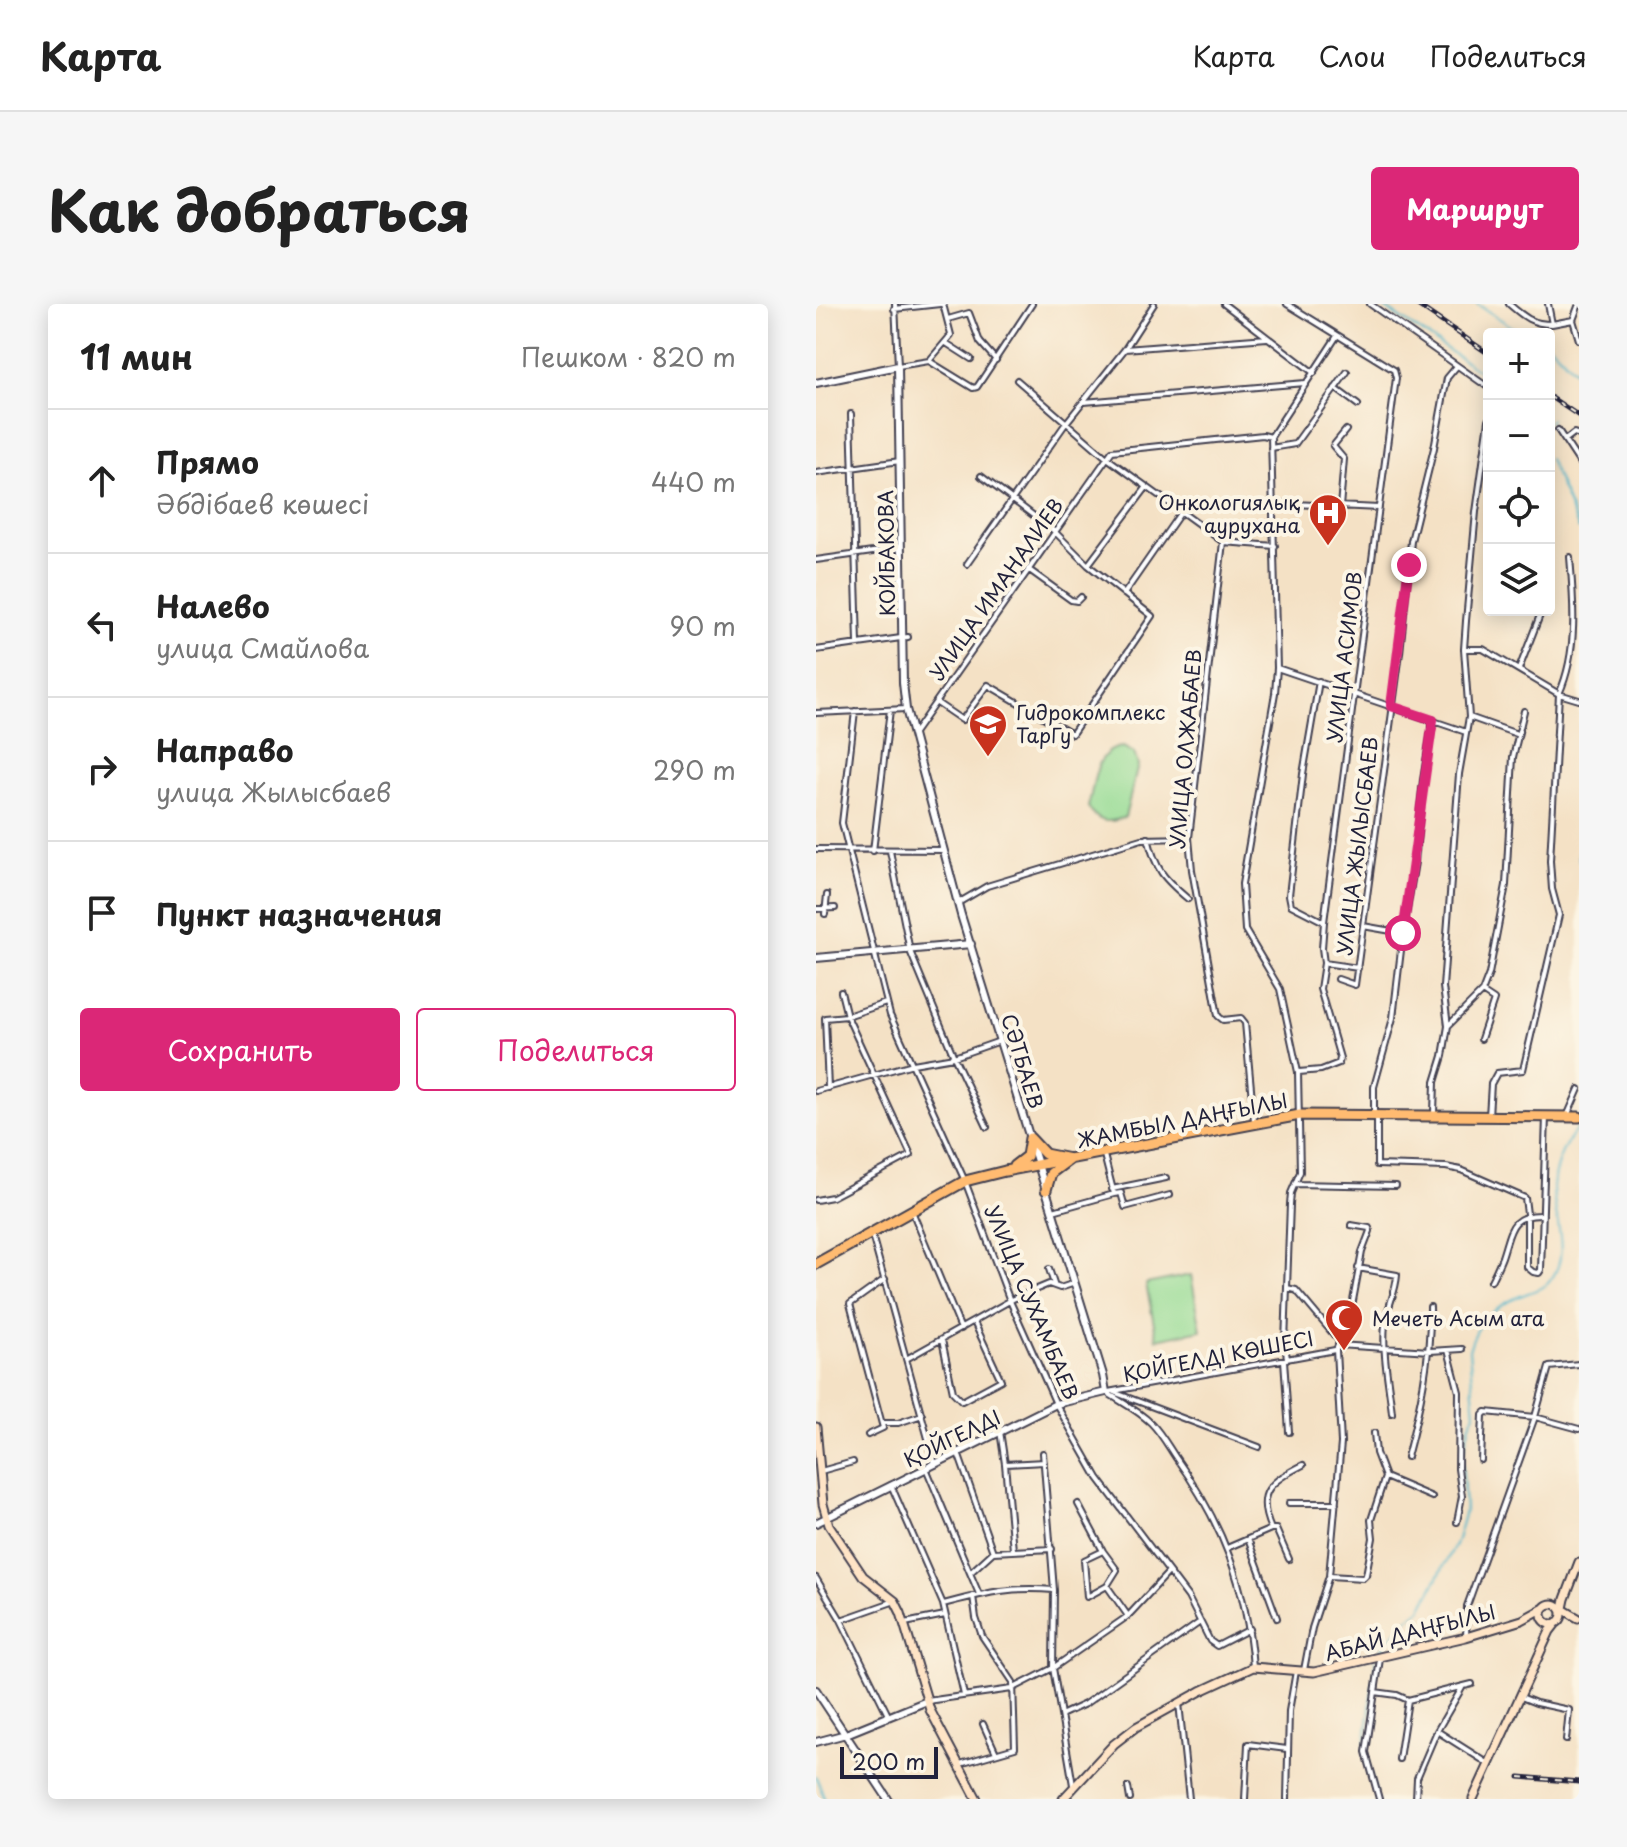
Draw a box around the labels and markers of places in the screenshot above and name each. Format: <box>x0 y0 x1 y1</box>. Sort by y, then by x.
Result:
place label: Онкологиялық аурухана <box>1158 487 1300 540</box>
hospital icon: Онкологиялық аурухана <box>1307 492 1349 547</box>
place label: Гидрокомплекс ТарГу <box>1016 697 1165 750</box>
school or university icon: Гидрокомплекс ТарГу <box>967 703 1009 758</box>
mosque icon: Мечеть Асым ата <box>1323 1297 1365 1352</box>
place label: Мечеть Асым ата <box>1372 1303 1545 1333</box>

